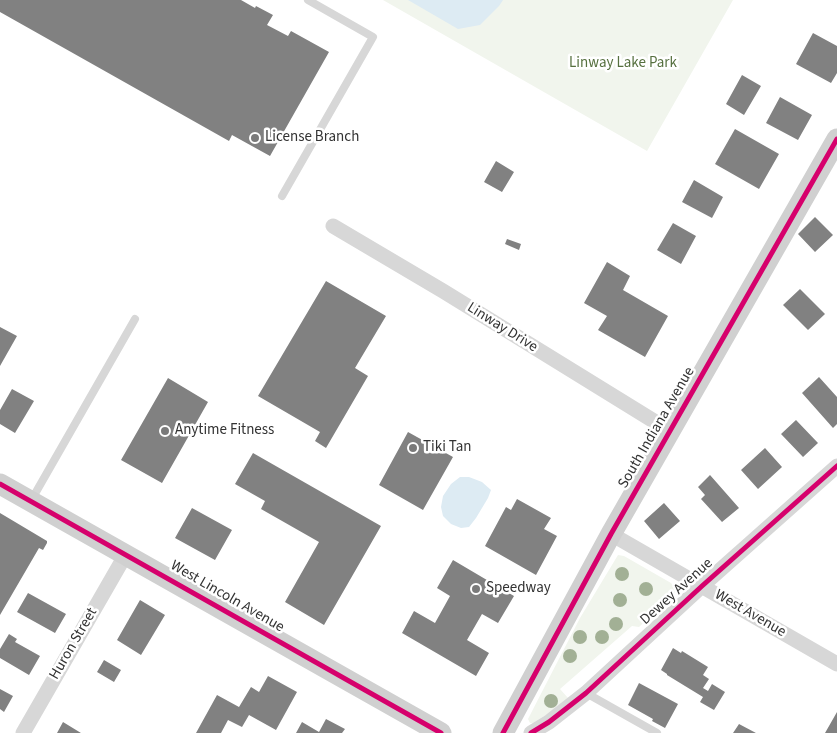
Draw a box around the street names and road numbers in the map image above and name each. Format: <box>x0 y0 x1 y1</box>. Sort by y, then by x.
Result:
street label: Linway Drive <box>463 299 541 357</box>
street label: South Indiana Avenue <box>615 364 699 492</box>
street label: Dewey Avenue <box>637 555 717 629</box>
street label: West Lincoln Avenue <box>167 557 287 637</box>
street label: West Avenue <box>711 586 789 642</box>
street label: Huron Street <box>46 605 102 683</box>

